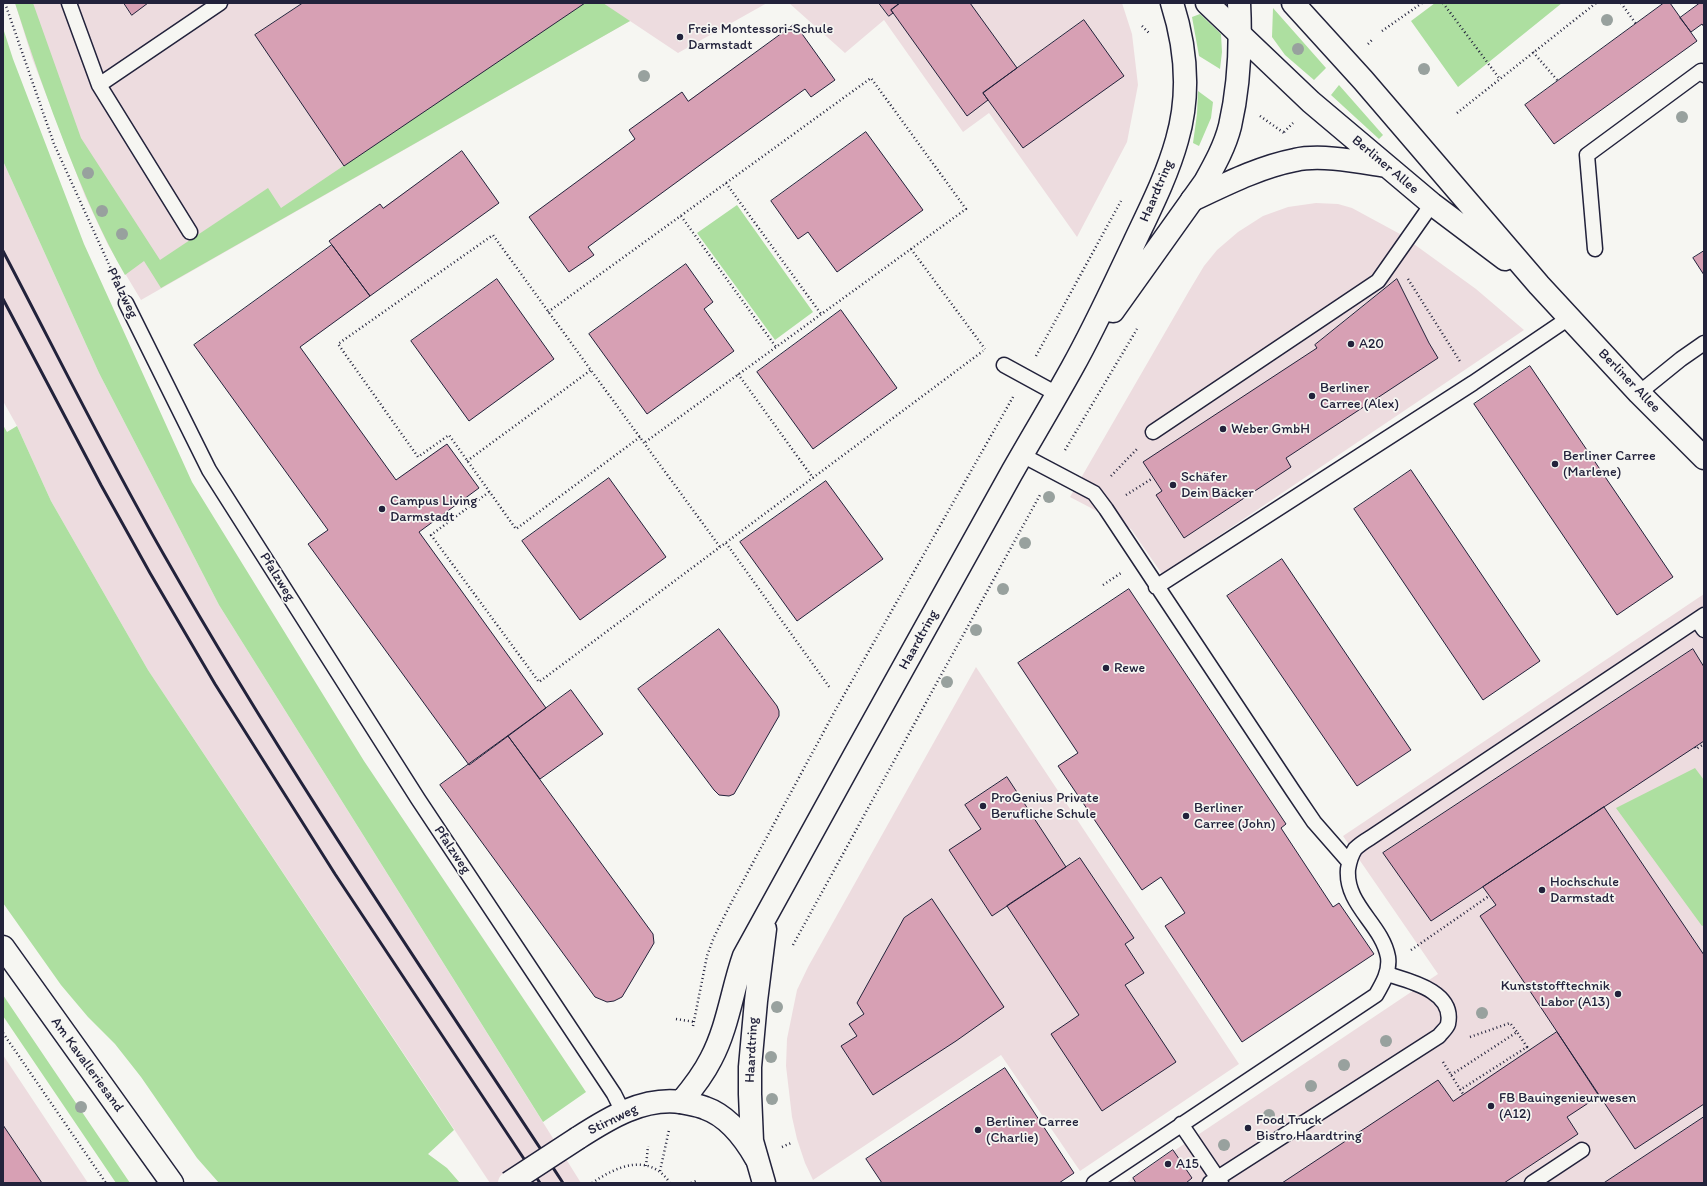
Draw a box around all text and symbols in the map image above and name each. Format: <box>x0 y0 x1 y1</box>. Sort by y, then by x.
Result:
place label: Freie Montessori-Schule Darmstadt <box>688 21 833 54</box>
marker: Freie Montessori-Schule Darmstadt <box>675 32 685 42</box>
street label: Berliner Allee <box>1348 132 1422 198</box>
street label: Haardtring <box>1136 157 1178 225</box>
street label: Pfalzweg <box>103 265 141 321</box>
place label: A20 <box>1359 336 1384 352</box>
marker: A20 <box>1346 339 1356 349</box>
street label: Berliner Allee <box>1594 346 1664 416</box>
place label: Berliner Carree (Alex) <box>1320 380 1399 412</box>
marker: Berliner Carree (Alex) <box>1307 391 1317 401</box>
place label: Weber GmbH <box>1231 421 1310 437</box>
marker: Weber GmbH <box>1218 424 1228 434</box>
place label: Berliner Carree (Marlene) <box>1563 448 1656 480</box>
marker: Berliner Carree (Marlene) <box>1550 459 1560 469</box>
place label: Schäfer Dein Bäcker <box>1181 469 1254 502</box>
marker: Schäfer Dein Bäcker <box>1168 480 1178 490</box>
place label: Campus Living Darmstadt <box>390 493 477 526</box>
marker: Campus Living Darmstadt <box>377 504 387 514</box>
street label: Pfalzweg <box>256 550 298 604</box>
street label: Haardtring <box>896 607 942 673</box>
place label: Rewe <box>1114 660 1145 676</box>
marker: Rewe <box>1101 663 1111 673</box>
place label: ProGenius Private Berufliche Schule <box>991 790 1099 822</box>
place label: Berliner Carree (John) <box>1194 800 1276 832</box>
marker: ProGenius Private Berufliche Schule <box>978 801 988 811</box>
marker: Berliner Carree (John) <box>1181 811 1191 821</box>
street label: Pfalzweg <box>430 823 474 877</box>
place label: Hochschule Darmstadt <box>1550 874 1619 906</box>
marker: Hochschule Darmstadt <box>1537 885 1547 895</box>
place label: Kunststofftechnik Labor (A13) <box>1501 978 1610 1010</box>
marker: Kunststofftechnik Labor (A13) <box>1613 989 1623 999</box>
street label: Am Kavalleriesand <box>47 1014 127 1116</box>
street label: Haardtring <box>742 1017 762 1083</box>
place label: FB Bauingenieurwesen (A12) <box>1499 1090 1636 1122</box>
street label: Stirnweg <box>585 1101 641 1139</box>
marker: FB Bauingenieurwesen (A12) <box>1486 1101 1496 1111</box>
place label: Food Truck Bistro Haardtring <box>1256 1112 1362 1144</box>
place label: Berliner Carree (Charlie) <box>986 1114 1079 1146</box>
marker: Food Truck Bistro Haardtring <box>1243 1123 1253 1133</box>
marker: Berliner Carree (Charlie) <box>973 1125 983 1135</box>
place label: A15 <box>1176 1156 1199 1172</box>
marker: A15 <box>1163 1159 1173 1169</box>

